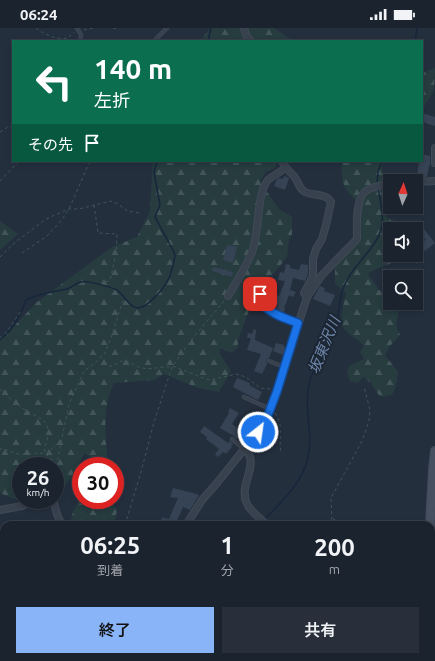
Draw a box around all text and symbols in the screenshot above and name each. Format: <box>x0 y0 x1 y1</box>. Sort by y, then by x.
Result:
text: 06:24 <box>20 6 58 23</box>
text: 140 m <box>94 53 172 84</box>
icon: left <box>28 56 80 108</box>
text: 左折 <box>94 90 130 110</box>
icon: arrive <box>81 132 103 154</box>
text: その先 <box>28 136 73 153</box>
north arrow <box>383 174 423 214</box>
map controls <box>383 174 423 310</box>
button: sound <box>383 222 423 262</box>
button: search <box>383 270 423 310</box>
pin <box>243 277 277 311</box>
icon: arrive <box>249 283 271 305</box>
water label: 坂東沢川 <box>305 312 344 376</box>
position arrow <box>237 411 279 453</box>
speed limit sign: 30 <box>72 457 124 509</box>
text: 26 <box>27 466 49 489</box>
text: km/h <box>26 487 50 498</box>
text: 06:25 <box>80 532 140 559</box>
text: 1 <box>220 532 234 559</box>
text: 200 <box>314 534 355 561</box>
text: m <box>329 562 340 576</box>
text: 到着 <box>97 563 123 577</box>
text: 分 <box>221 563 234 577</box>
button: 終了 <box>16 607 214 653</box>
button: 共有 <box>222 607 419 653</box>

